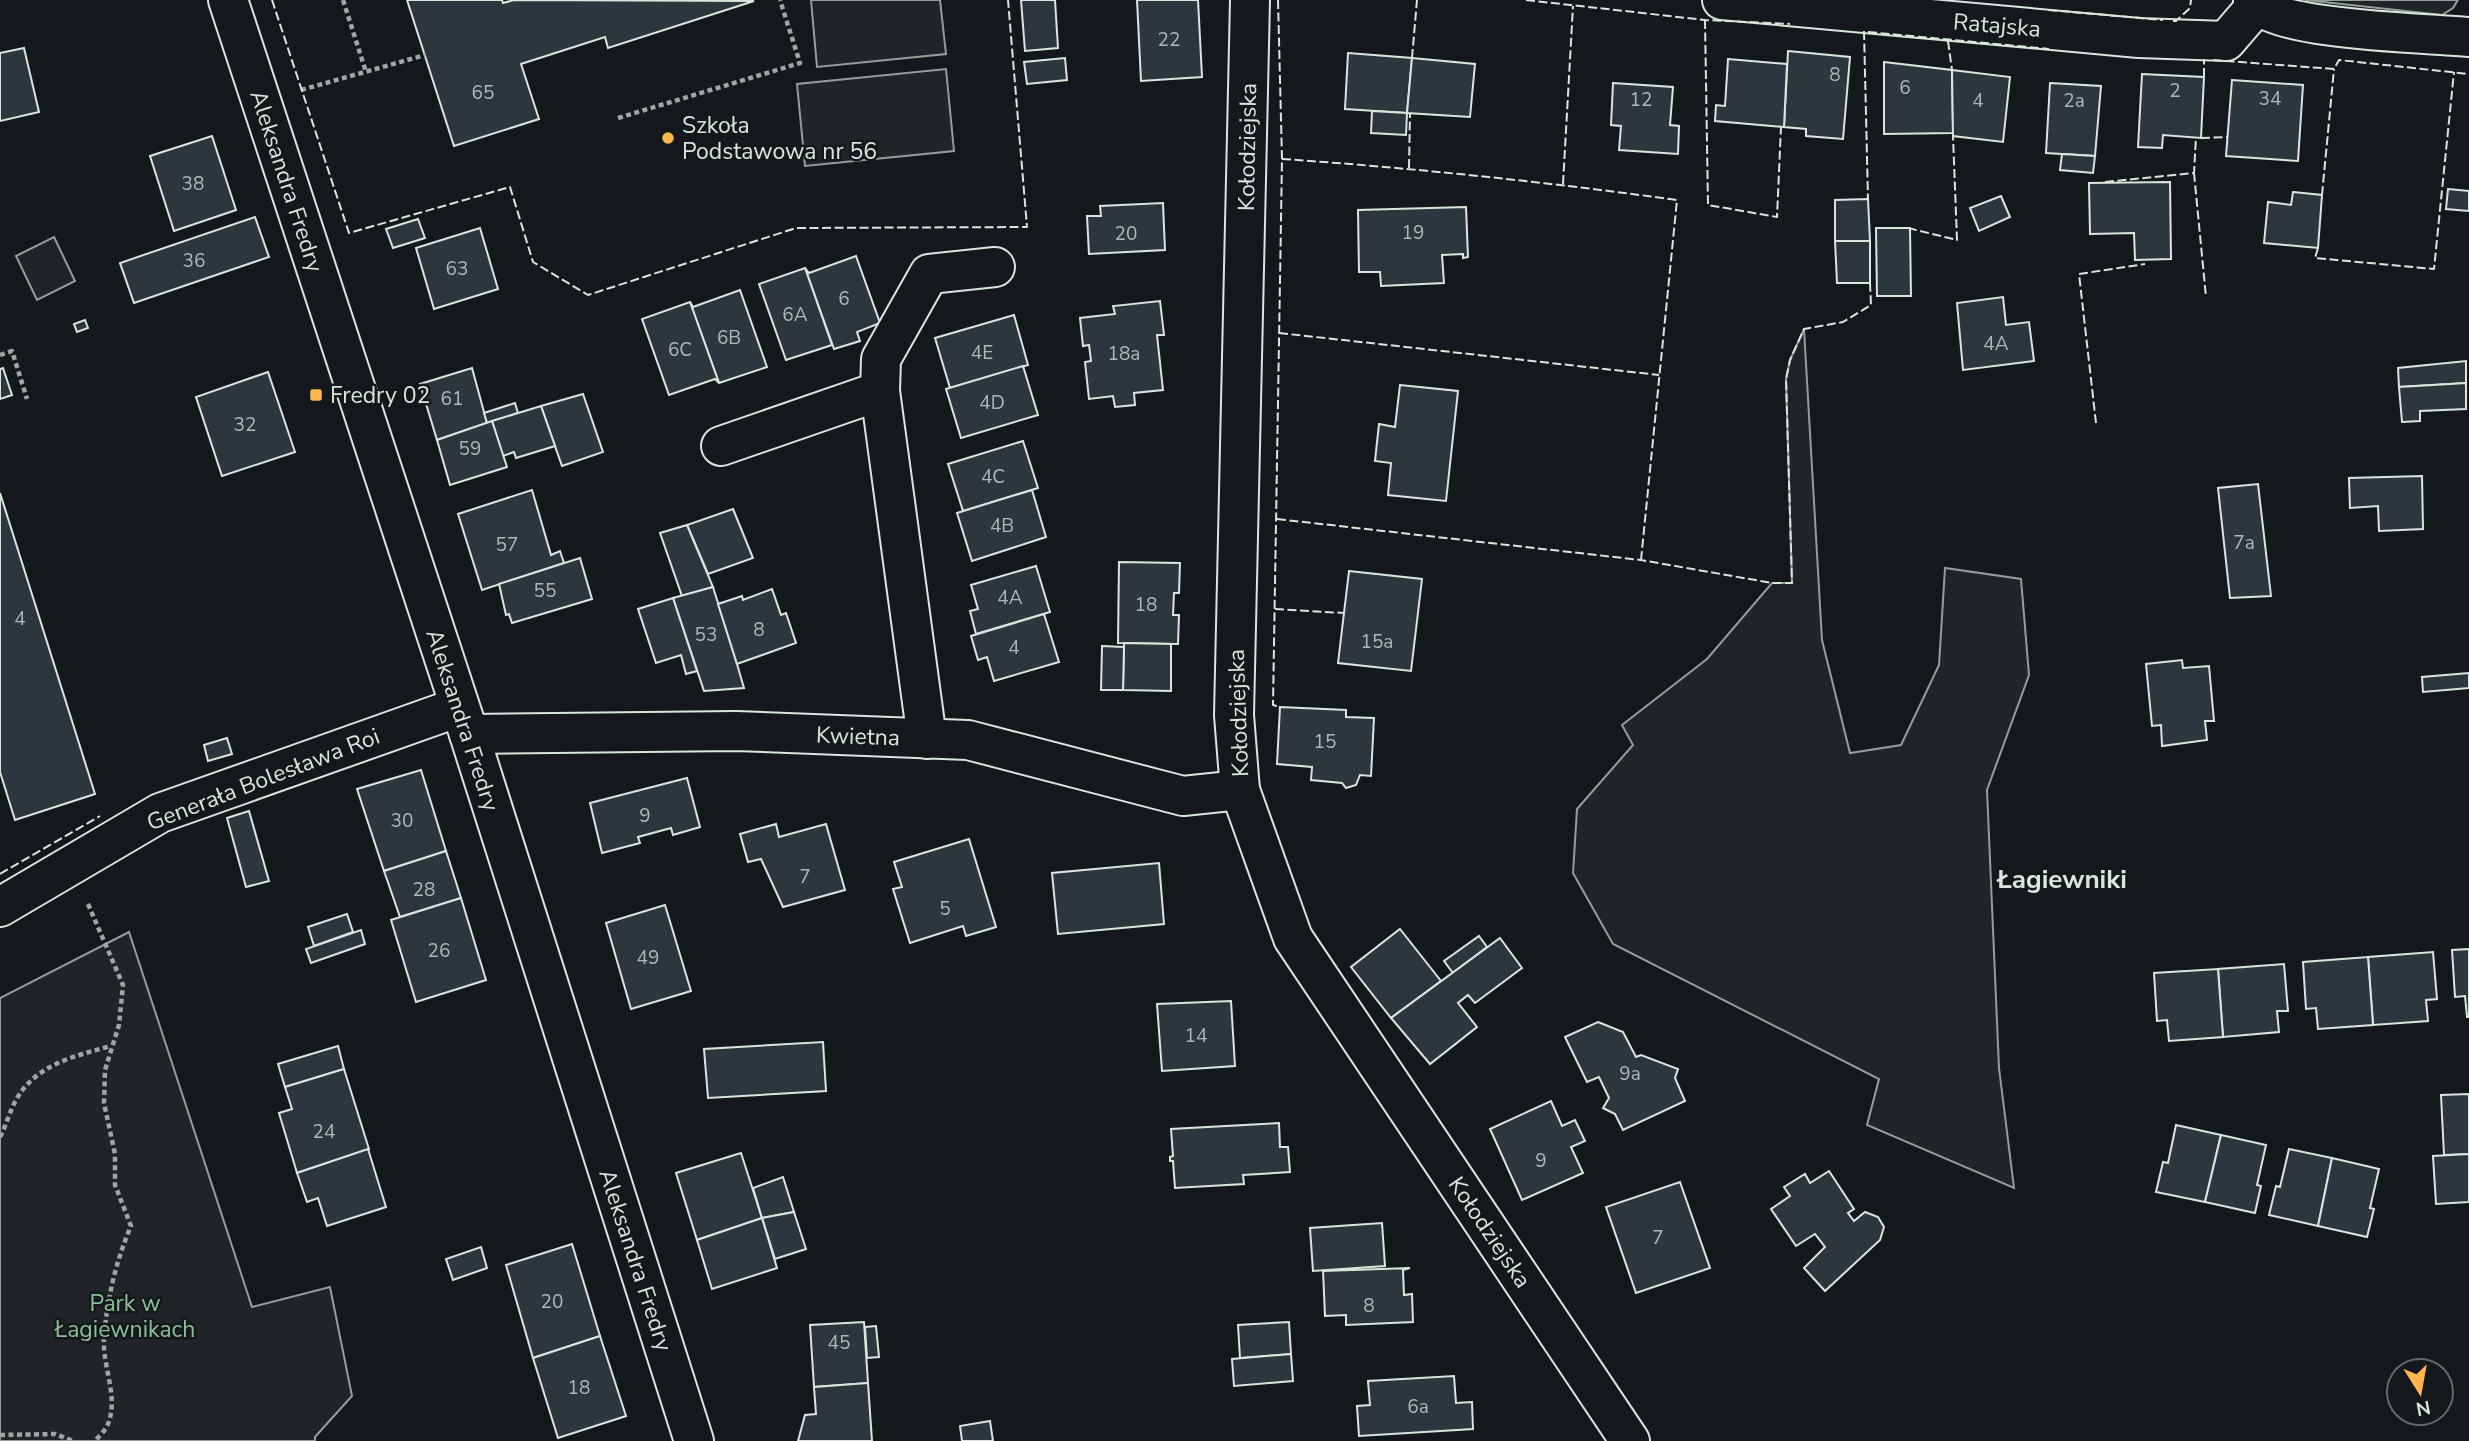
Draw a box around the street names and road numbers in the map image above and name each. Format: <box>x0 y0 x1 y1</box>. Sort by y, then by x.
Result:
street label: Ratajska <box>1952 6 2042 45</box>
street label: Kołodziejska <box>1231 83 1264 211</box>
street label: Aleksandra Fredry <box>242 86 331 276</box>
street label: Aleksandra Fredry <box>418 625 507 815</box>
street label: Kołodziejska <box>1221 648 1256 778</box>
street label: Kwietna <box>815 720 900 753</box>
street label: Generała Bolesława Roi <box>142 721 384 838</box>
street label: Aleksandra Fredry <box>591 1165 680 1355</box>
street label: Kołodziejska <box>1441 1171 1538 1294</box>

